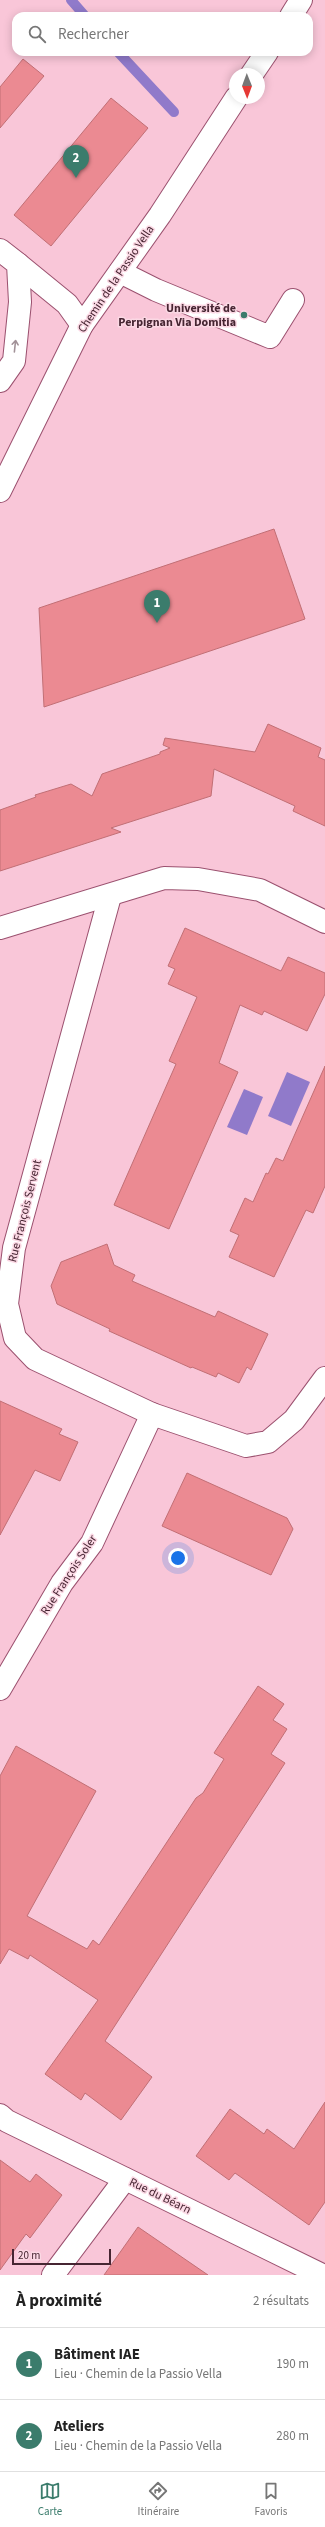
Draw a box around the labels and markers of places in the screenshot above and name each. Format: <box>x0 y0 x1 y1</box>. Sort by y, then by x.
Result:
pin: 2 <box>63 145 89 178</box>
place label: Université de Perpignan Via Domitia <box>118 300 236 331</box>
marker: Université de Perpignan Via Domitia <box>239 310 249 320</box>
pin: 1 <box>144 590 170 623</box>

